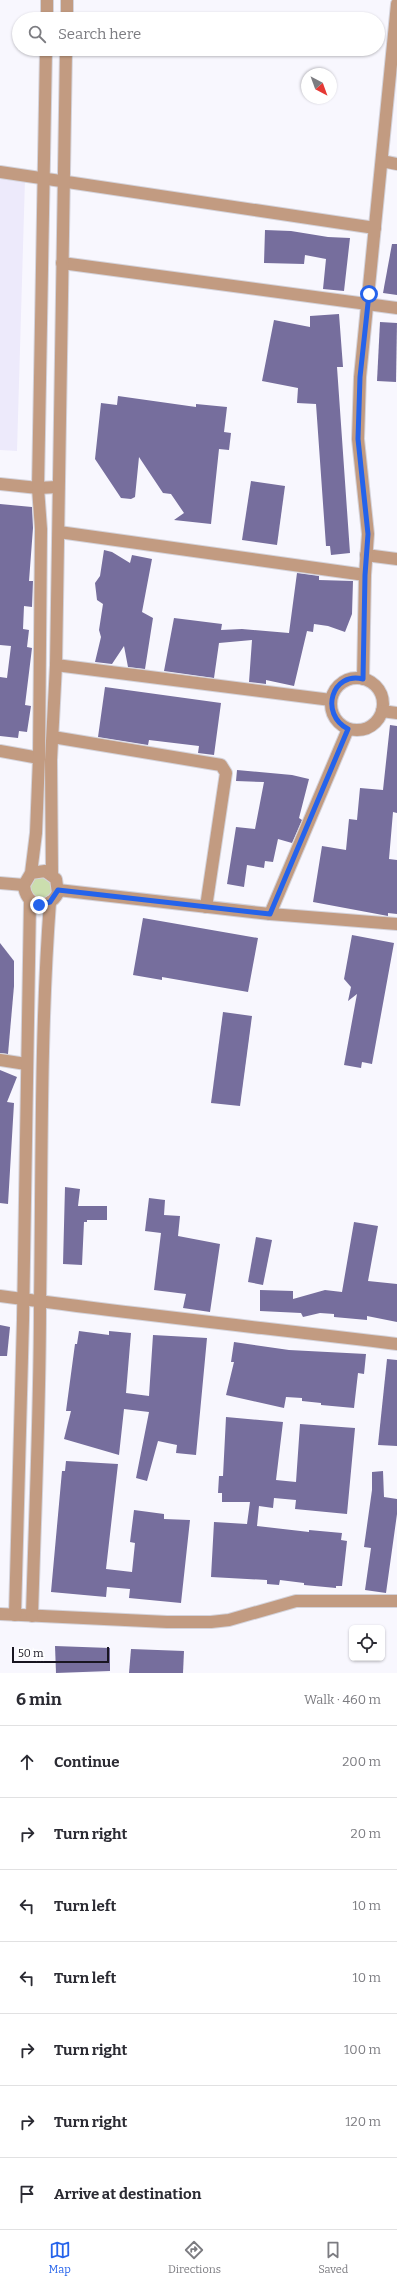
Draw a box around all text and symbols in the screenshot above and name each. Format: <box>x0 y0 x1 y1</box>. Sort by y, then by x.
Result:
search box <box>12 12 385 56</box>
icon: search <box>26 23 48 45</box>
text: Search here <box>58 25 141 43</box>
north arrow <box>301 68 337 104</box>
route start <box>360 285 378 303</box>
route end <box>30 896 48 914</box>
map controls <box>349 1625 385 1661</box>
button: locate <box>349 1625 385 1661</box>
scale bar <box>12 1645 109 1664</box>
text: 50 m <box>18 1647 44 1660</box>
text: 6 min <box>16 1689 62 1710</box>
text: Walk · 460 m <box>304 1692 381 1707</box>
icon: ahead <box>16 1751 38 1773</box>
text: Continue <box>54 1753 120 1771</box>
text: 200 m <box>342 1754 381 1769</box>
icon: right <box>16 1823 38 1845</box>
text: Turn right <box>54 1825 127 1843</box>
text: 20 m <box>351 1826 381 1841</box>
icon: left <box>16 1895 38 1917</box>
text: Turn left <box>54 1897 116 1915</box>
text: 10 m <box>352 1898 381 1913</box>
icon: left <box>16 1967 38 1989</box>
text: Turn left <box>54 1969 116 1987</box>
text: 10 m <box>352 1970 381 1985</box>
icon: right <box>16 2039 38 2061</box>
text: Turn right <box>54 2041 127 2059</box>
text: 100 m <box>344 2042 381 2057</box>
icon: right <box>16 2111 38 2133</box>
text: Turn right <box>54 2113 127 2131</box>
text: 120 m <box>345 2114 381 2129</box>
icon: arrive <box>16 2183 38 2205</box>
text: Arrive at destination <box>54 2185 201 2203</box>
tab: Map <box>49 2239 71 2276</box>
tab: Directions <box>168 2239 221 2276</box>
tab: Saved <box>318 2239 348 2276</box>

